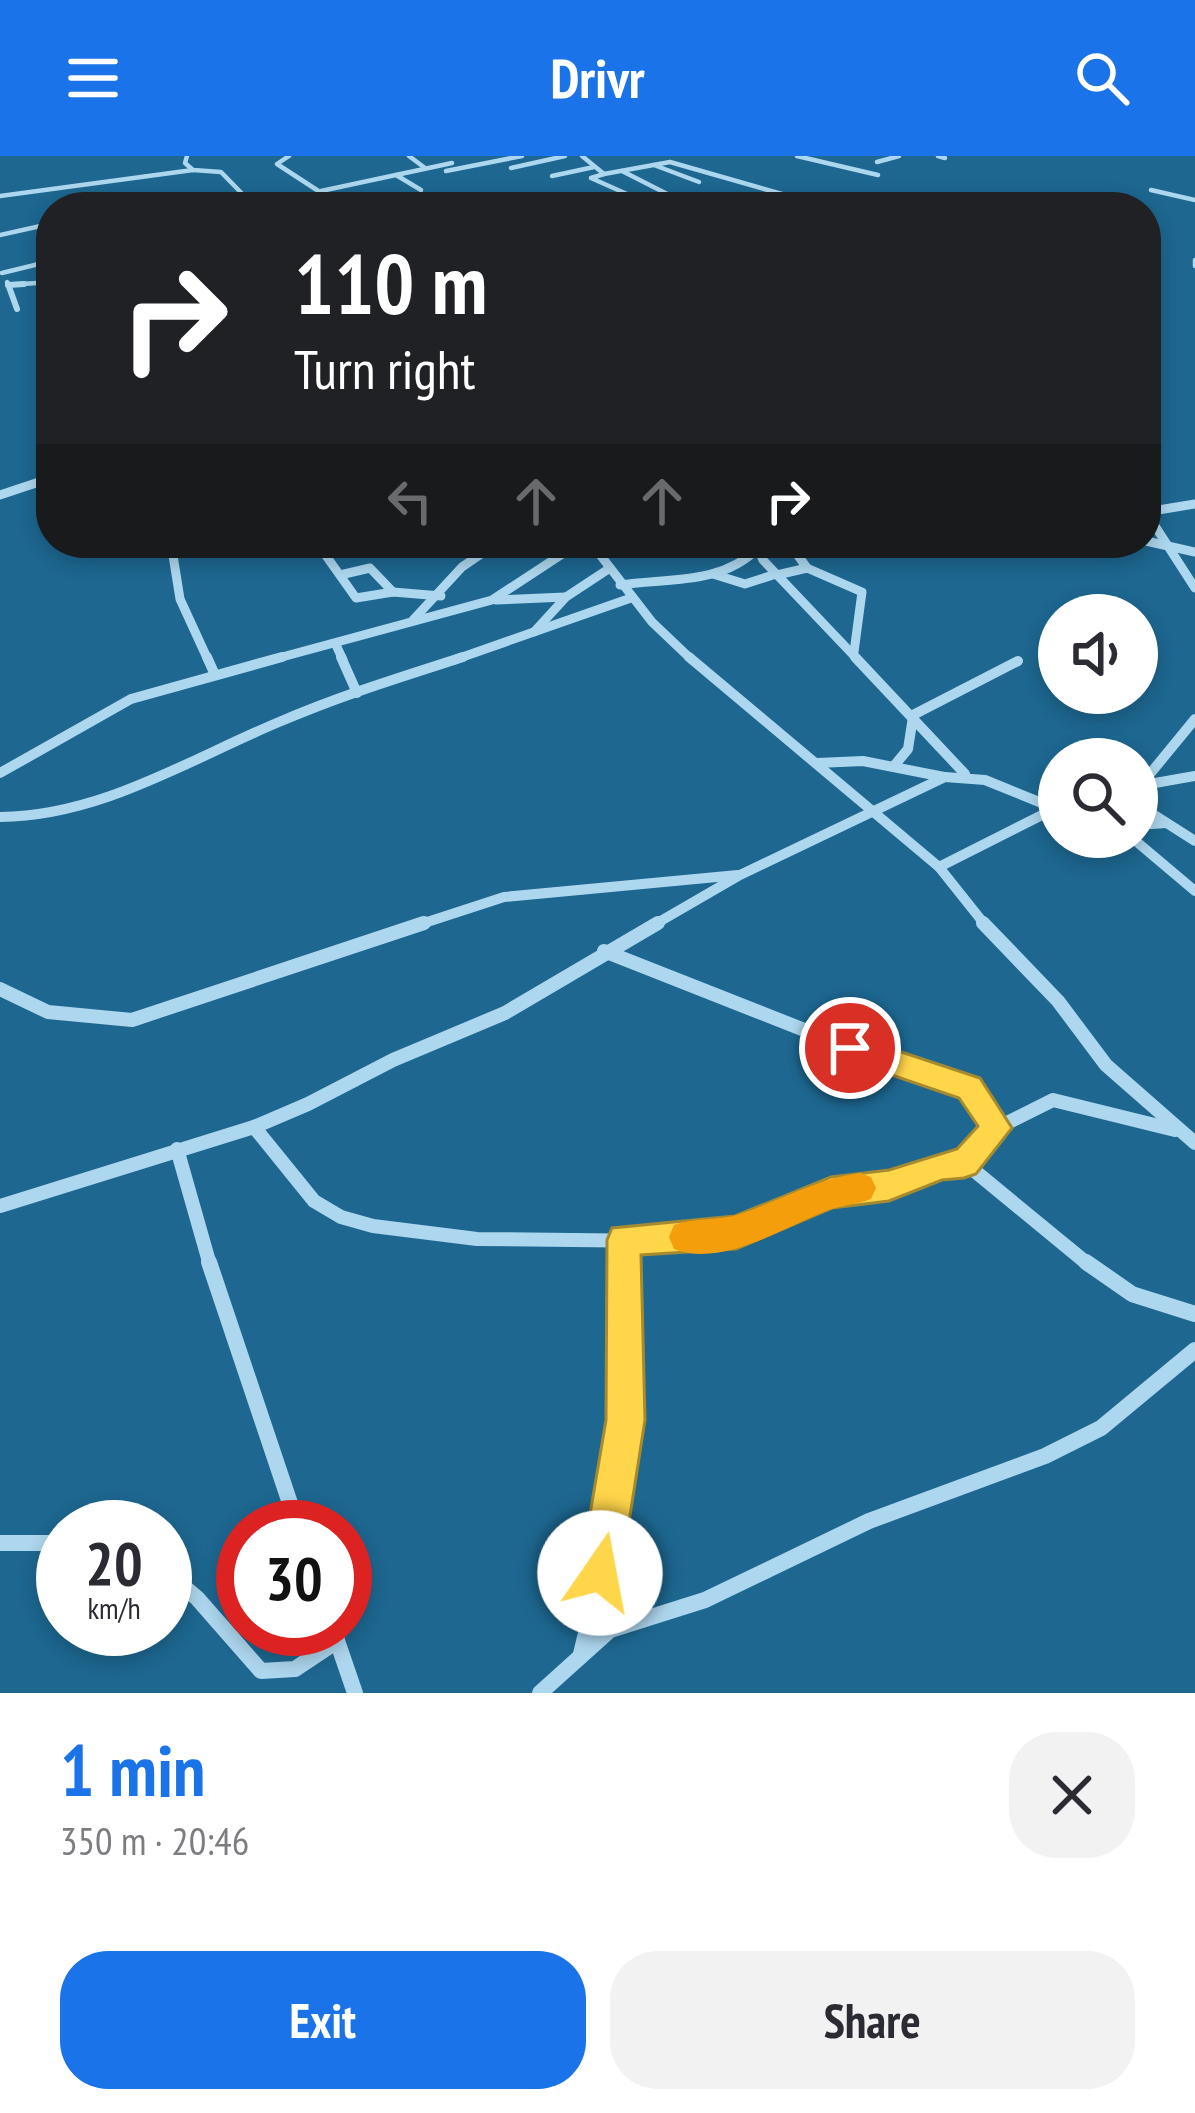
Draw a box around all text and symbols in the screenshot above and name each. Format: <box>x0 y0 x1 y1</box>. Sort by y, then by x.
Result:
text: Drivr <box>550 43 645 113</box>
icon: menu <box>60 45 126 111</box>
icon: search <box>1069 45 1135 111</box>
text: 110 m <box>294 228 487 337</box>
icon: right <box>96 240 252 396</box>
text: Turn right <box>294 334 475 404</box>
icon: left <box>377 468 443 534</box>
icon: ahead <box>503 468 569 534</box>
icon: ahead <box>629 468 695 534</box>
icon: right <box>755 468 821 534</box>
map controls <box>1038 594 1158 858</box>
button: sound <box>1038 594 1158 714</box>
button: search <box>1038 738 1158 858</box>
pin <box>799 997 901 1099</box>
icon: arrive <box>817 1015 883 1081</box>
speed limit sign: 30 <box>216 1500 372 1656</box>
position arrow <box>537 1510 663 1636</box>
text: 20 <box>85 1524 143 1602</box>
text: km/h <box>87 1588 141 1627</box>
text: 1 min <box>60 1723 205 1816</box>
button: close <box>1009 1732 1135 1858</box>
text: 350 m · 20:46 <box>60 1815 249 1866</box>
button: Exit <box>60 1951 586 2089</box>
button: Share <box>610 1951 1135 2089</box>

